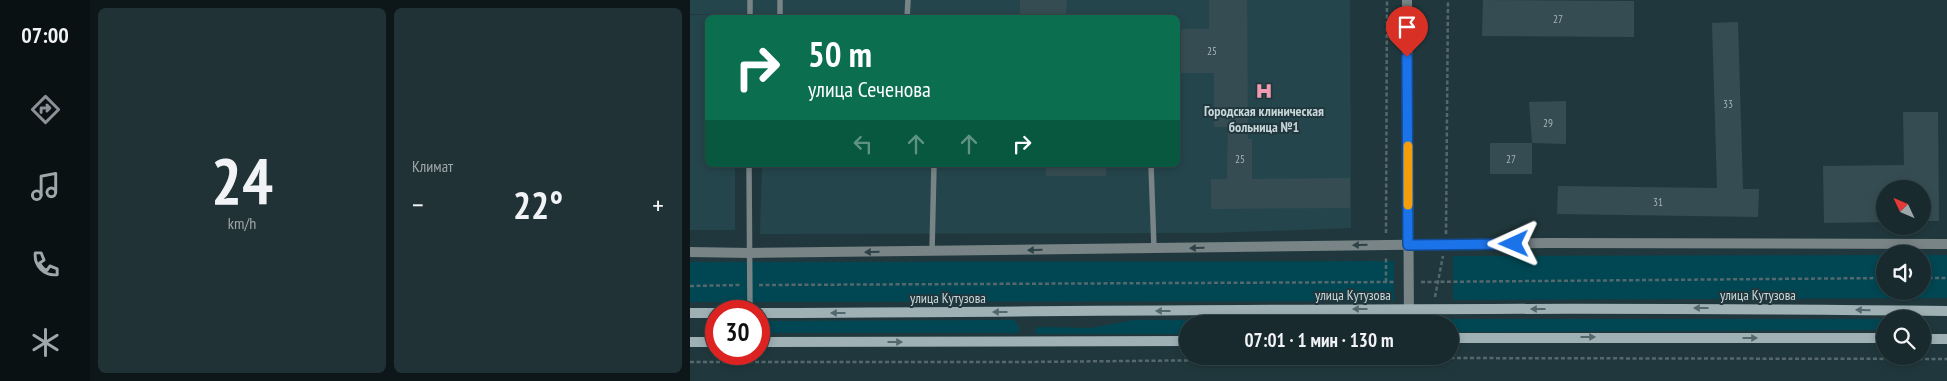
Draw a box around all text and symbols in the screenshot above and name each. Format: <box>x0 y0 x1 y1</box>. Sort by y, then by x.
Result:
pin <box>1386 6 1428 57</box>
house number: 27 <box>1553 12 1563 26</box>
icon: arrive <box>1393 13 1421 41</box>
text: 07:00 <box>21 21 69 49</box>
text: 50 m <box>808 31 872 77</box>
icon: right <box>725 35 790 100</box>
house number: 25 <box>1207 44 1217 58</box>
text: улица Сеченова <box>808 75 931 103</box>
hospital icon: Городская клиническая больница №1 <box>1254 81 1274 101</box>
icon: directions <box>28 92 63 127</box>
house number: 33 <box>1723 97 1733 111</box>
place label: Городская клиническая больница №1 <box>1204 102 1324 136</box>
house number: 29 <box>1543 116 1553 130</box>
icon: left <box>849 130 877 158</box>
icon: ahead <box>902 130 930 158</box>
icon: ahead <box>955 130 983 158</box>
icon: right <box>1008 130 1036 158</box>
text: 24 <box>211 138 273 222</box>
house number: 25 <box>1235 152 1245 166</box>
house number: 27 <box>1506 152 1516 166</box>
text: Климат <box>412 156 453 176</box>
icon: music <box>28 169 63 204</box>
text: 22° <box>513 180 563 229</box>
north arrow <box>1876 180 1931 235</box>
map controls <box>1876 180 1931 365</box>
text: − <box>412 186 424 223</box>
text: + <box>652 186 664 223</box>
house number: 31 <box>1653 195 1663 209</box>
text: km/h <box>228 213 256 233</box>
position arrow <box>1487 217 1539 269</box>
one-way arrow <box>1351 242 1367 250</box>
one-way arrow <box>1189 244 1205 252</box>
button: sound <box>1876 245 1931 300</box>
one-way arrow <box>1026 246 1042 254</box>
icon: phone <box>28 247 63 282</box>
one-way arrow <box>864 248 880 256</box>
street label: улица Кутузова <box>1315 286 1391 304</box>
street label: улица Кутузова <box>1720 286 1796 304</box>
street label: улица Кутузова <box>910 289 986 307</box>
speed limit sign: 30 <box>705 300 770 365</box>
one-way arrow <box>1693 304 1709 312</box>
one-way arrow <box>1352 305 1368 313</box>
one-way arrow <box>1530 305 1546 313</box>
one-way arrow <box>1855 305 1871 313</box>
one-way arrow <box>1155 307 1171 315</box>
one-way arrow <box>992 308 1008 316</box>
one-way arrow <box>830 309 846 317</box>
button: search <box>1876 310 1931 365</box>
icon: climate <box>28 325 63 360</box>
text: 07:01 · 1 мин · 130 m <box>1245 328 1393 352</box>
one-way arrow <box>1580 333 1596 341</box>
one-way arrow <box>1743 334 1759 342</box>
one-way arrow <box>887 338 903 346</box>

